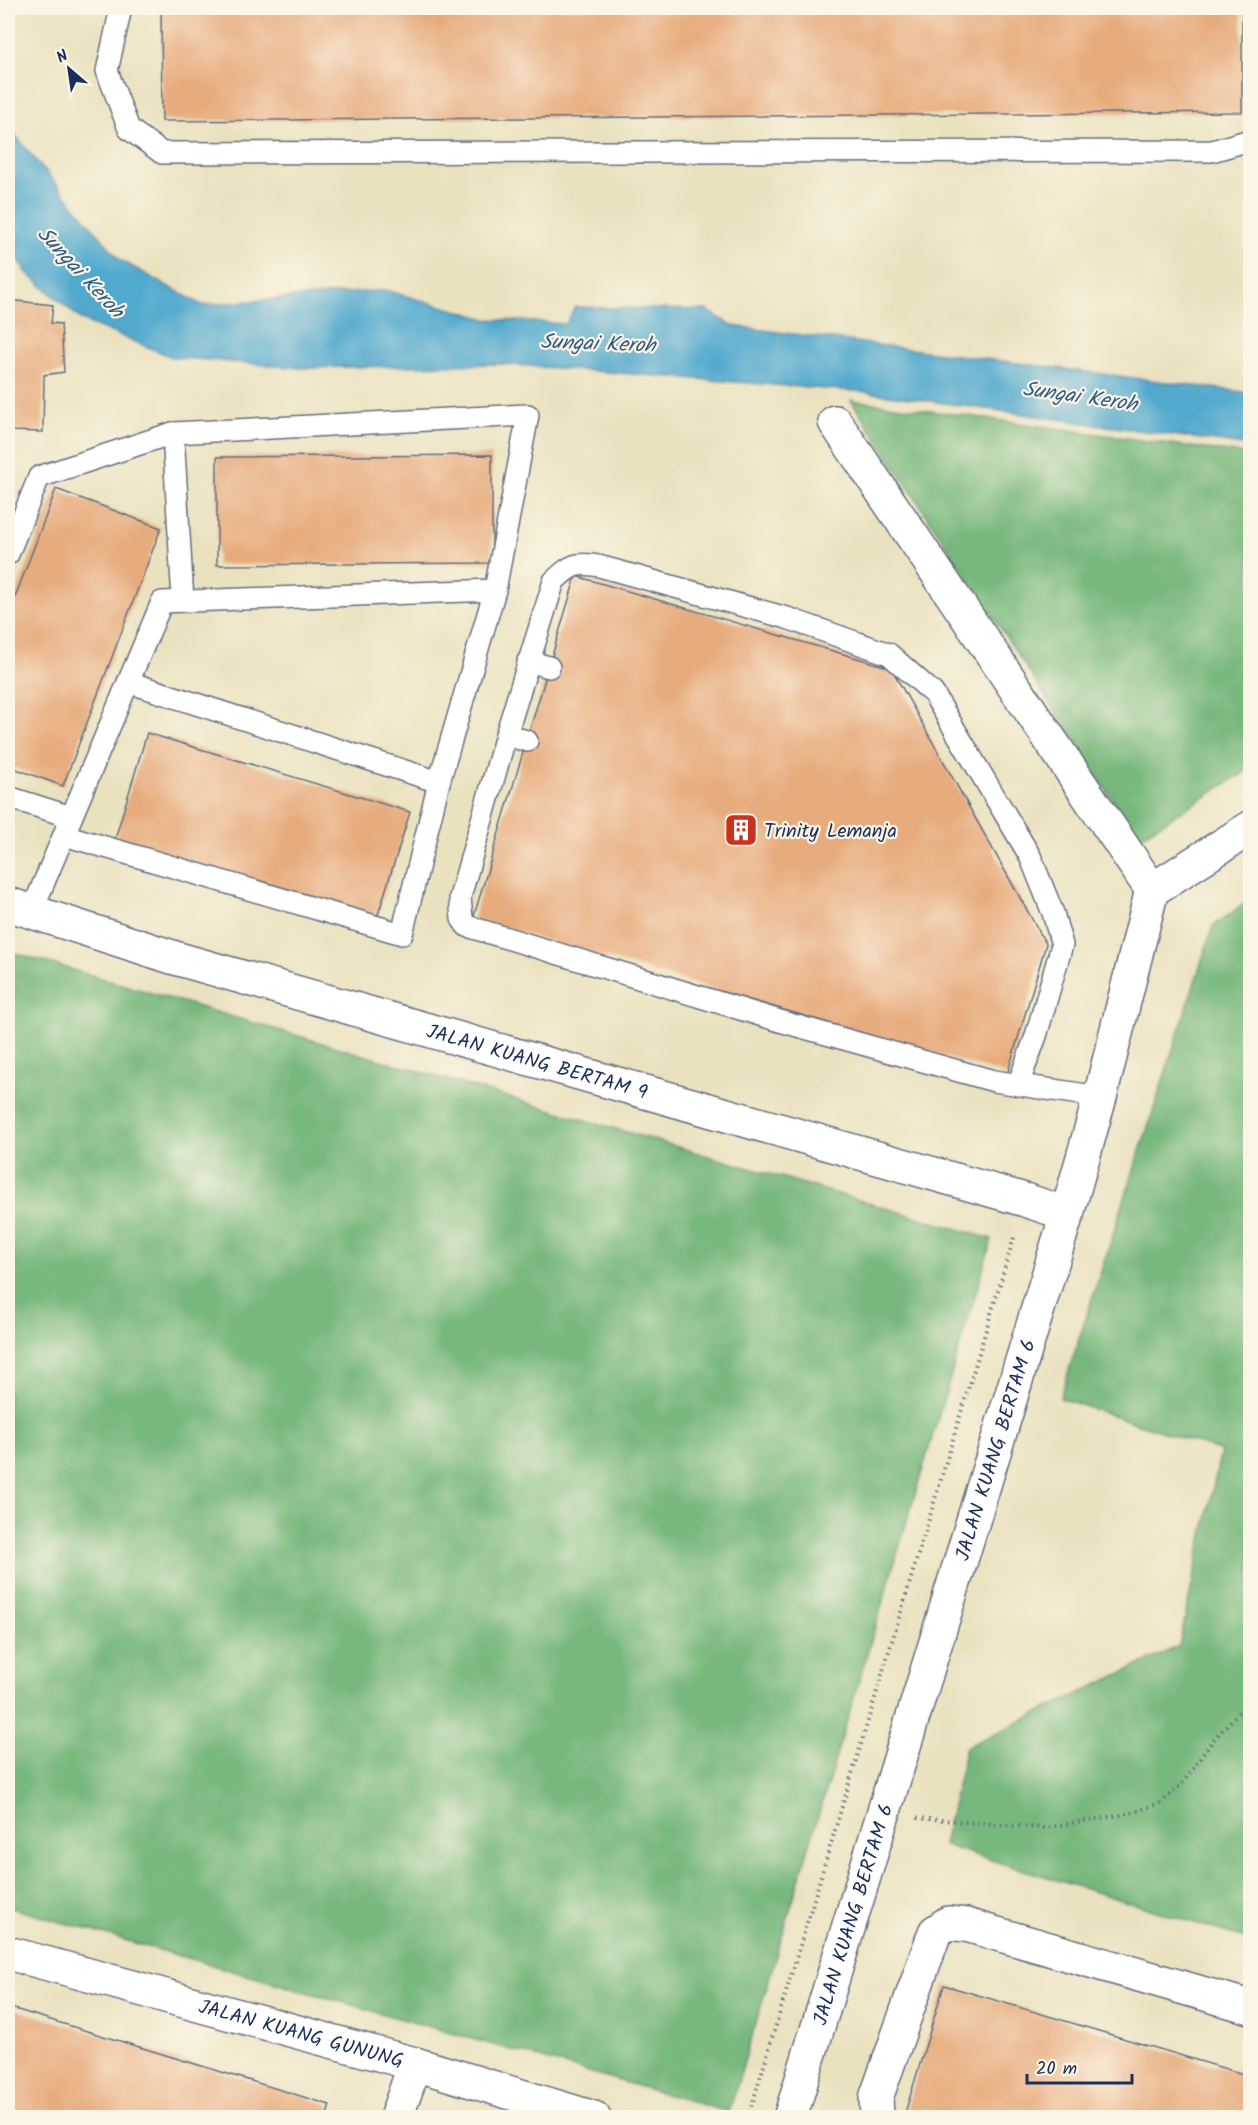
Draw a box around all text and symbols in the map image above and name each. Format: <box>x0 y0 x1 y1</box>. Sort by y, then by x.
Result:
north arrow <box>39 39 99 99</box>
text: N <box>52 44 73 71</box>
water label: Sungai Keroh <box>29 220 132 328</box>
water label: Sungai Keroh <box>540 326 658 363</box>
water label: Sungai Keroh <box>1020 373 1141 422</box>
building icon: Trinity Lemanja <box>723 812 759 848</box>
place label: Trinity Lemanja <box>764 816 897 848</box>
street label: JALAN KUANG BERTAM 9 <box>422 1016 651 1110</box>
street label: JALAN KUANG BERTAM 6 <box>948 1336 1046 1565</box>
street label: JALAN KUANG BERTAM 6 <box>805 1800 903 2030</box>
street label: JALAN KUANG GUNUNG <box>195 1992 407 2078</box>
scale bar <box>1027 2047 1132 2085</box>
text: 20 m <box>1036 2055 1077 2084</box>

